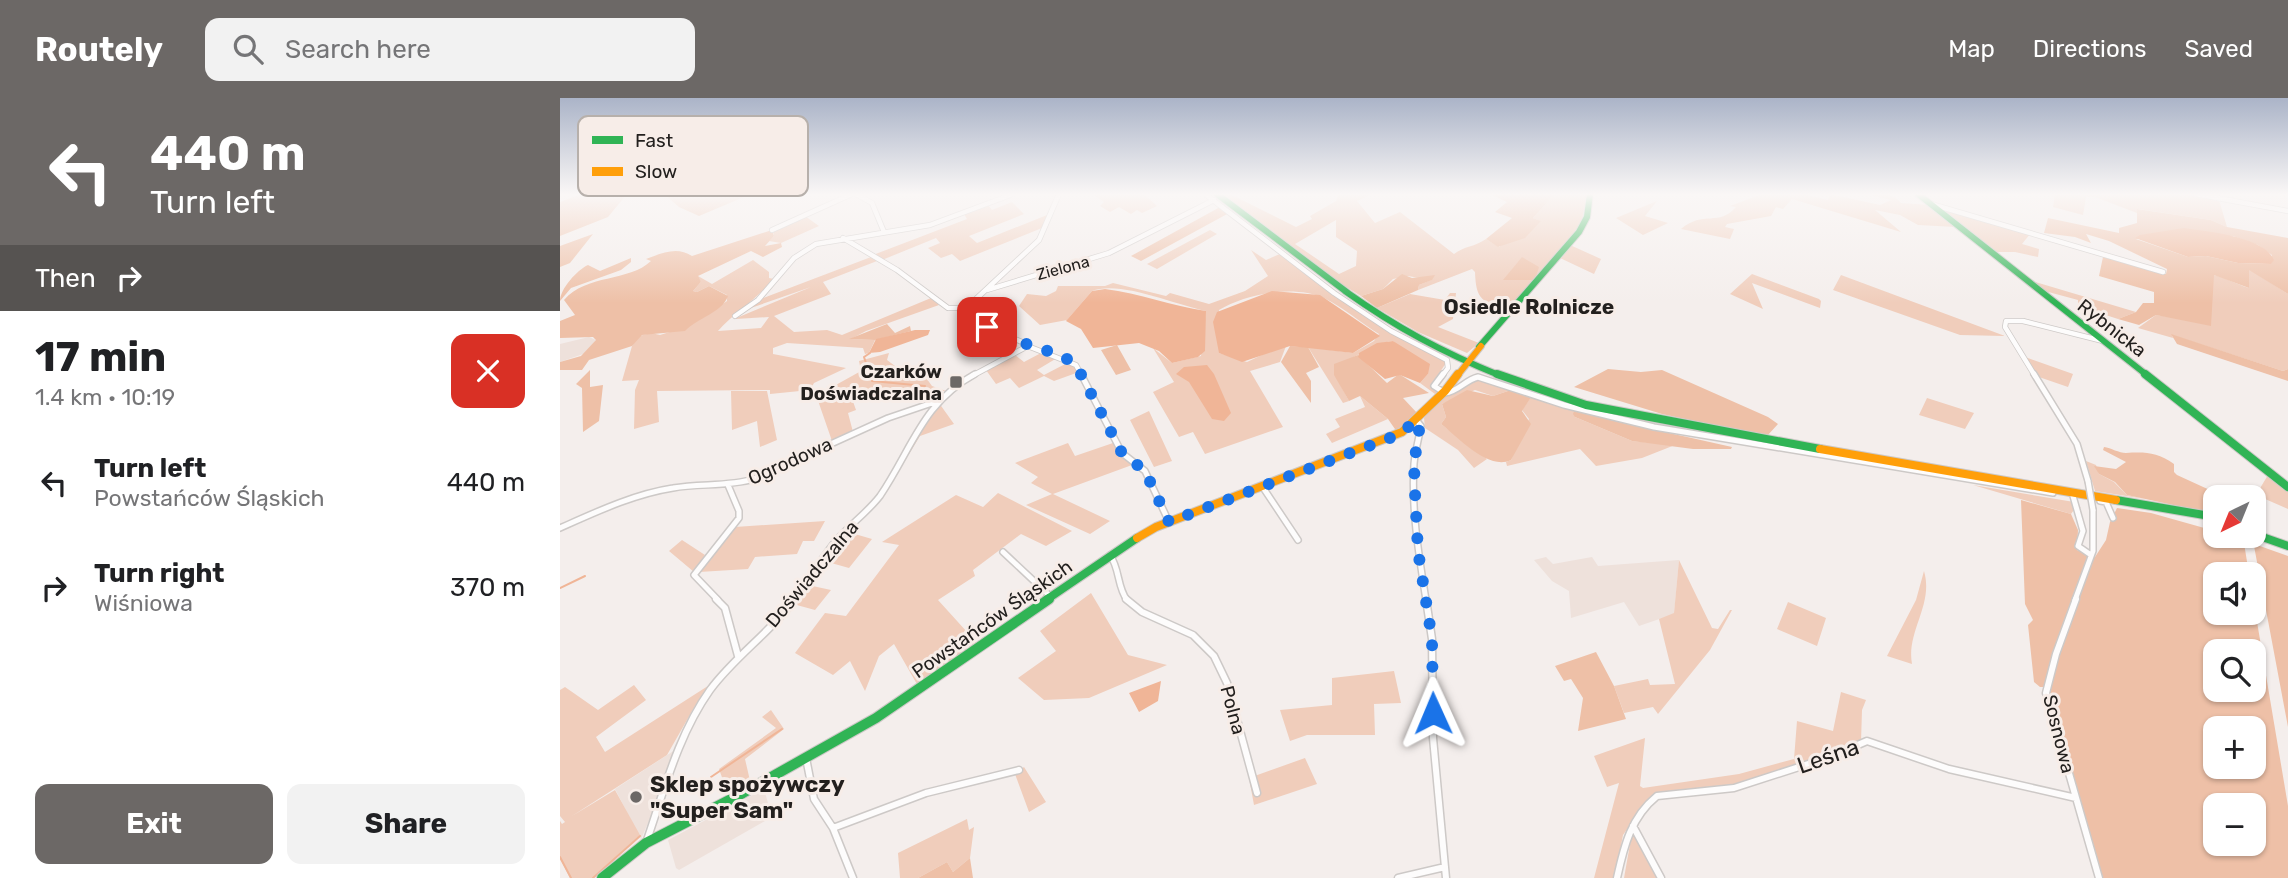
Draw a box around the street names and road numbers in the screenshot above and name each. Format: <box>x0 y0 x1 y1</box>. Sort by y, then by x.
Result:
street label: Zielona <box>1034 252 1092 284</box>
street label: Rybnicka <box>2073 294 2151 362</box>
street label: Ogrodowa <box>744 432 836 490</box>
street label: Doświadczalna <box>761 516 863 632</box>
street label: Powstańców Śląskich <box>907 555 1077 683</box>
street label: Polna <box>1215 683 1251 737</box>
street label: Sosnowa <box>2038 692 2080 776</box>
street label: Leśna <box>1793 732 1863 780</box>

